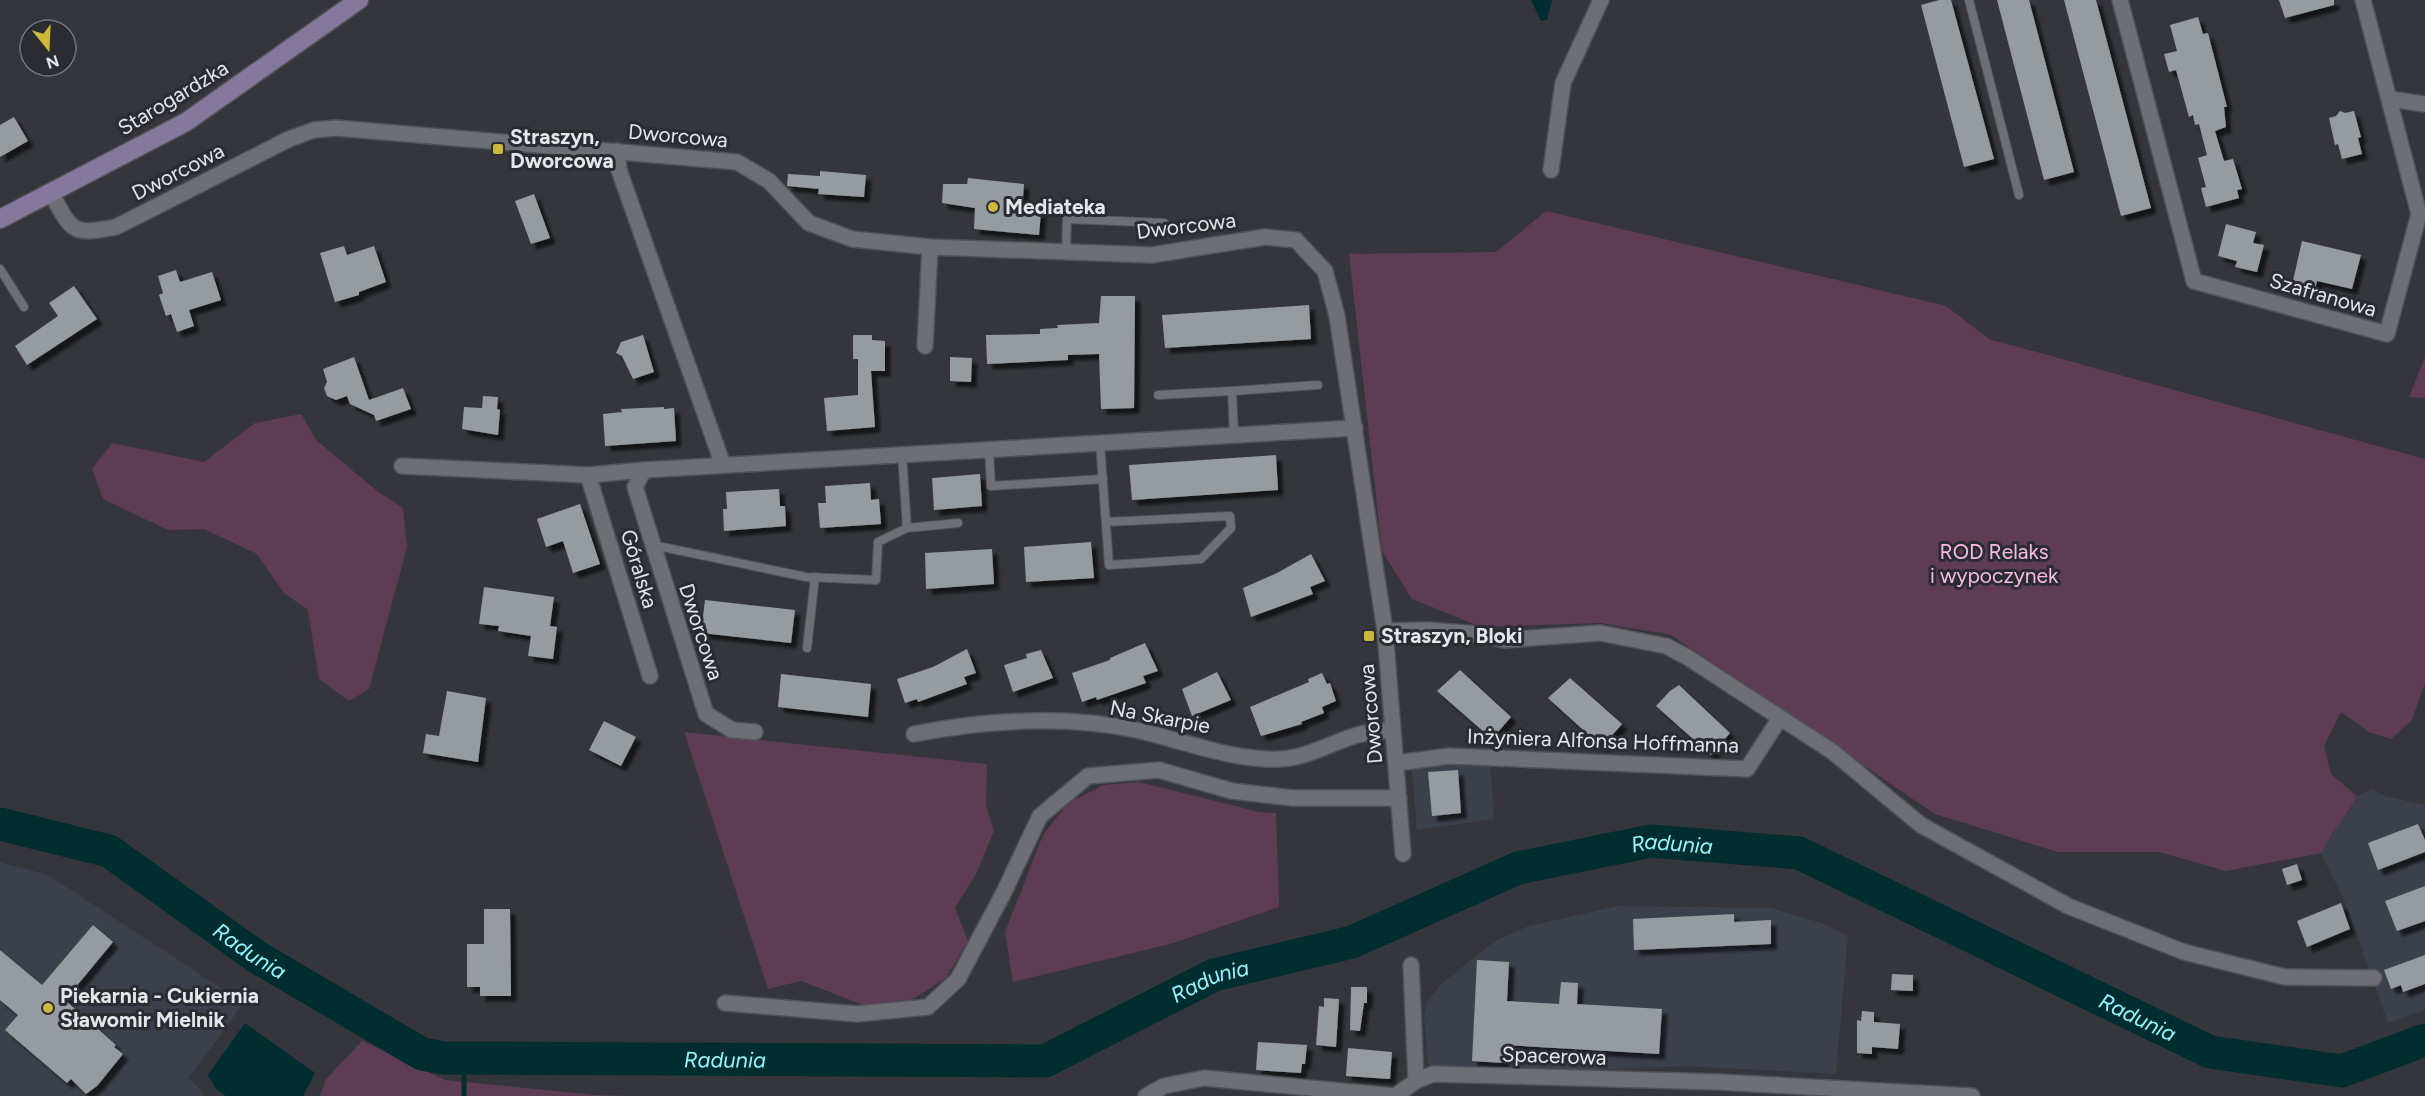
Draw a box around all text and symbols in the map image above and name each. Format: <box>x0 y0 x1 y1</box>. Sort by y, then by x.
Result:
north arrow <box>18 18 78 78</box>
text: N <box>44 51 61 73</box>
street label: Starogardzka <box>113 55 232 140</box>
street label: Dworcowa <box>627 119 729 152</box>
place label: Straszyn, Dworcowa <box>510 124 614 173</box>
street label: Dworcowa <box>127 138 228 205</box>
marker: Straszyn, Dworcowa <box>491 142 505 156</box>
place label: Mediateka <box>1005 194 1106 219</box>
marker: Mediateka <box>986 200 1000 214</box>
street label: Dworcowa <box>1135 207 1237 244</box>
street label: Szafranowa <box>2267 267 2379 322</box>
street label: Góralska <box>616 526 663 611</box>
park label: ROD Relaks i wypoczynek <box>1930 539 2059 588</box>
street label: Dworcowa <box>674 580 729 683</box>
place label: Straszyn, Bloki <box>1381 623 1523 648</box>
marker: Straszyn, Bloki <box>1362 629 1376 643</box>
street label: Dworcowa <box>1354 663 1387 765</box>
street label: Na Skarpie <box>1108 695 1212 738</box>
street label: Inżyniera Alfonsa Hoffmanna <box>1467 723 1739 758</box>
water label: Radunia <box>1629 828 1714 860</box>
water label: Radunia <box>208 917 291 985</box>
water label: Radunia <box>1166 954 1252 1009</box>
place label: Piekarnia - Cukiernia Sławomir Mielnik <box>60 983 259 1032</box>
water label: Radunia <box>2095 987 2181 1048</box>
marker: Piekarnia - Cukiernia Sławomir Mielnik <box>41 1001 55 1015</box>
street label: Spacerowa <box>1501 1041 1607 1070</box>
water label: Radunia <box>684 1046 766 1074</box>

